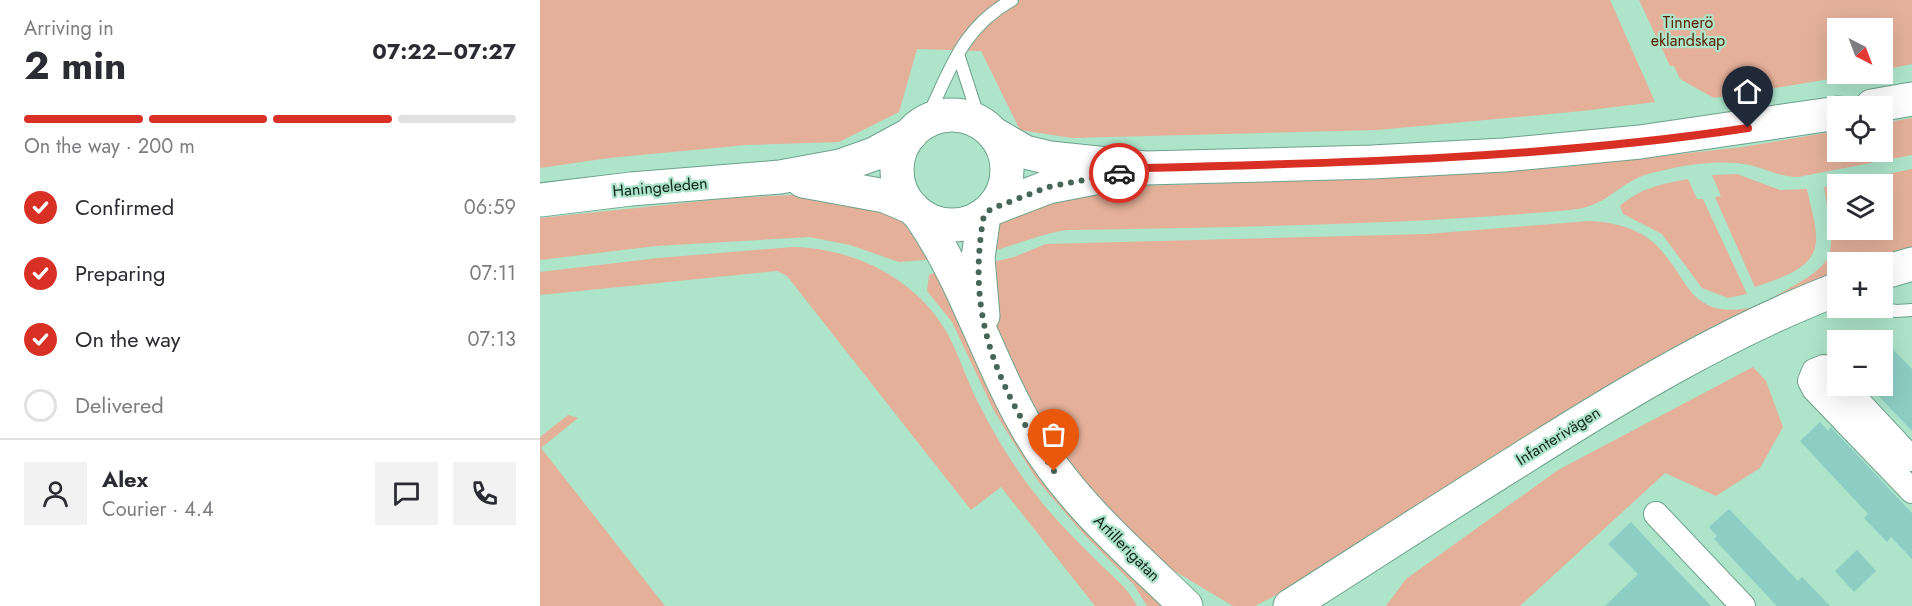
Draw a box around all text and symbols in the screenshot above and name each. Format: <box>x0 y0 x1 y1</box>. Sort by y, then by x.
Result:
park label: Tinnerö eklandskap <box>1651 11 1725 52</box>
text: Arriving in <box>24 14 114 43</box>
north arrow <box>1827 18 1893 84</box>
map controls <box>1827 18 1893 396</box>
text: 07:22–07:27 <box>372 35 516 67</box>
text: 2 min <box>24 37 126 94</box>
pin <box>1722 66 1773 128</box>
icon: home <box>1731 75 1764 108</box>
button: locate <box>1827 96 1893 162</box>
text: On the way · 200 m <box>24 132 195 161</box>
courier <box>1089 143 1149 203</box>
icon: car <box>1103 157 1136 190</box>
street label: Haningeleden <box>612 171 708 203</box>
button: layers <box>1827 174 1893 240</box>
icon: check <box>24 191 57 224</box>
text: Confirmed <box>75 191 174 223</box>
text: 06:59 <box>464 193 516 222</box>
button: + <box>1827 252 1893 318</box>
icon: check <box>24 257 57 290</box>
text: Preparing <box>75 257 166 289</box>
text: 07:11 <box>470 259 516 288</box>
icon: check <box>24 323 57 356</box>
text: On the way <box>75 323 180 355</box>
text: 07:13 <box>468 325 516 354</box>
button: − <box>1827 330 1893 396</box>
text: Delivered <box>75 389 164 421</box>
street label: Infanterivägen <box>1512 401 1604 471</box>
pin <box>1028 409 1079 471</box>
icon: bag <box>1037 418 1070 451</box>
button: person <box>24 462 87 525</box>
button: chat <box>375 462 438 525</box>
button: phone <box>453 462 516 525</box>
text: Alex <box>102 463 148 495</box>
text: Courier · 4.4 <box>102 495 214 524</box>
street label: Artillerigatan <box>1088 509 1166 587</box>

